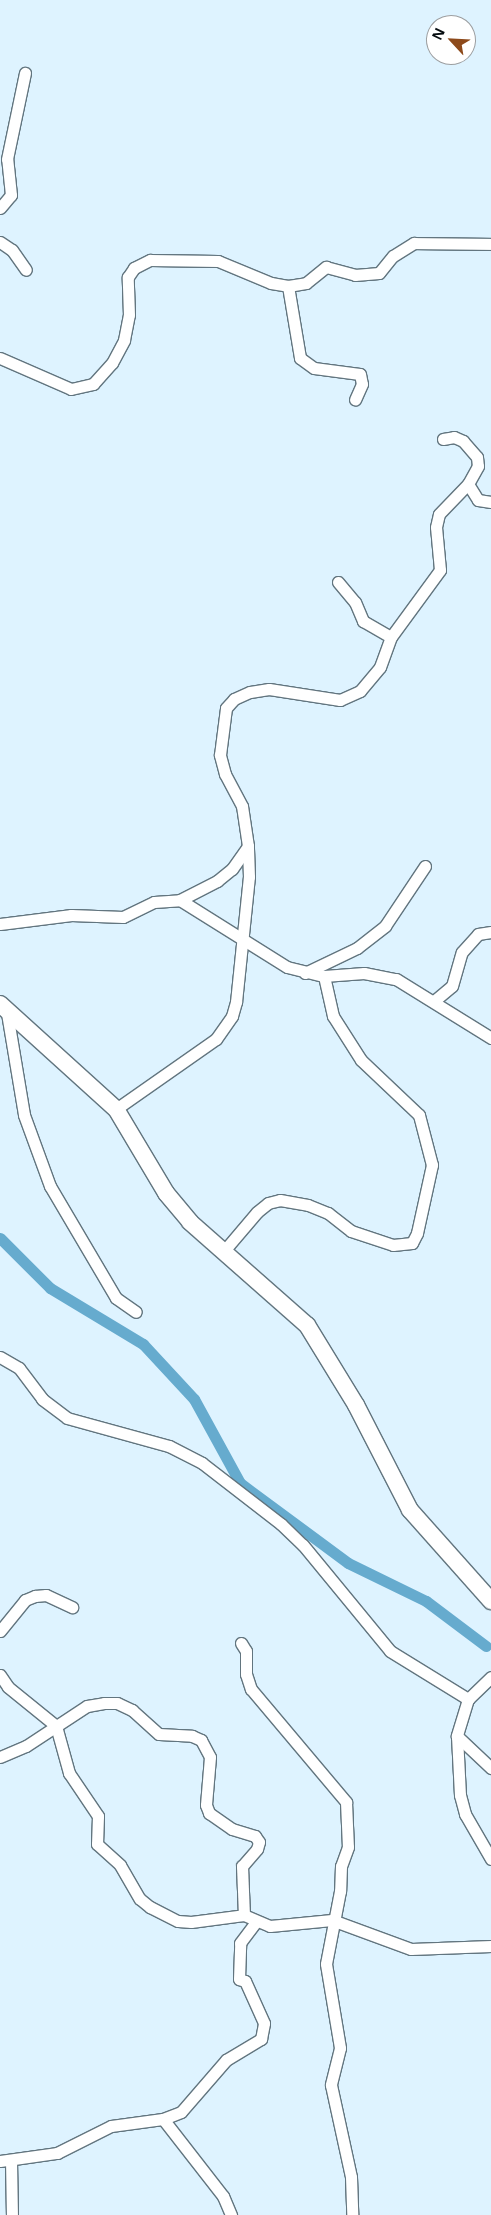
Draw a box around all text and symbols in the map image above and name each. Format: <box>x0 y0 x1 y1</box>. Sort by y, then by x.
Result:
north arrow <box>426 15 476 65</box>
text: N <box>427 25 449 43</box>

